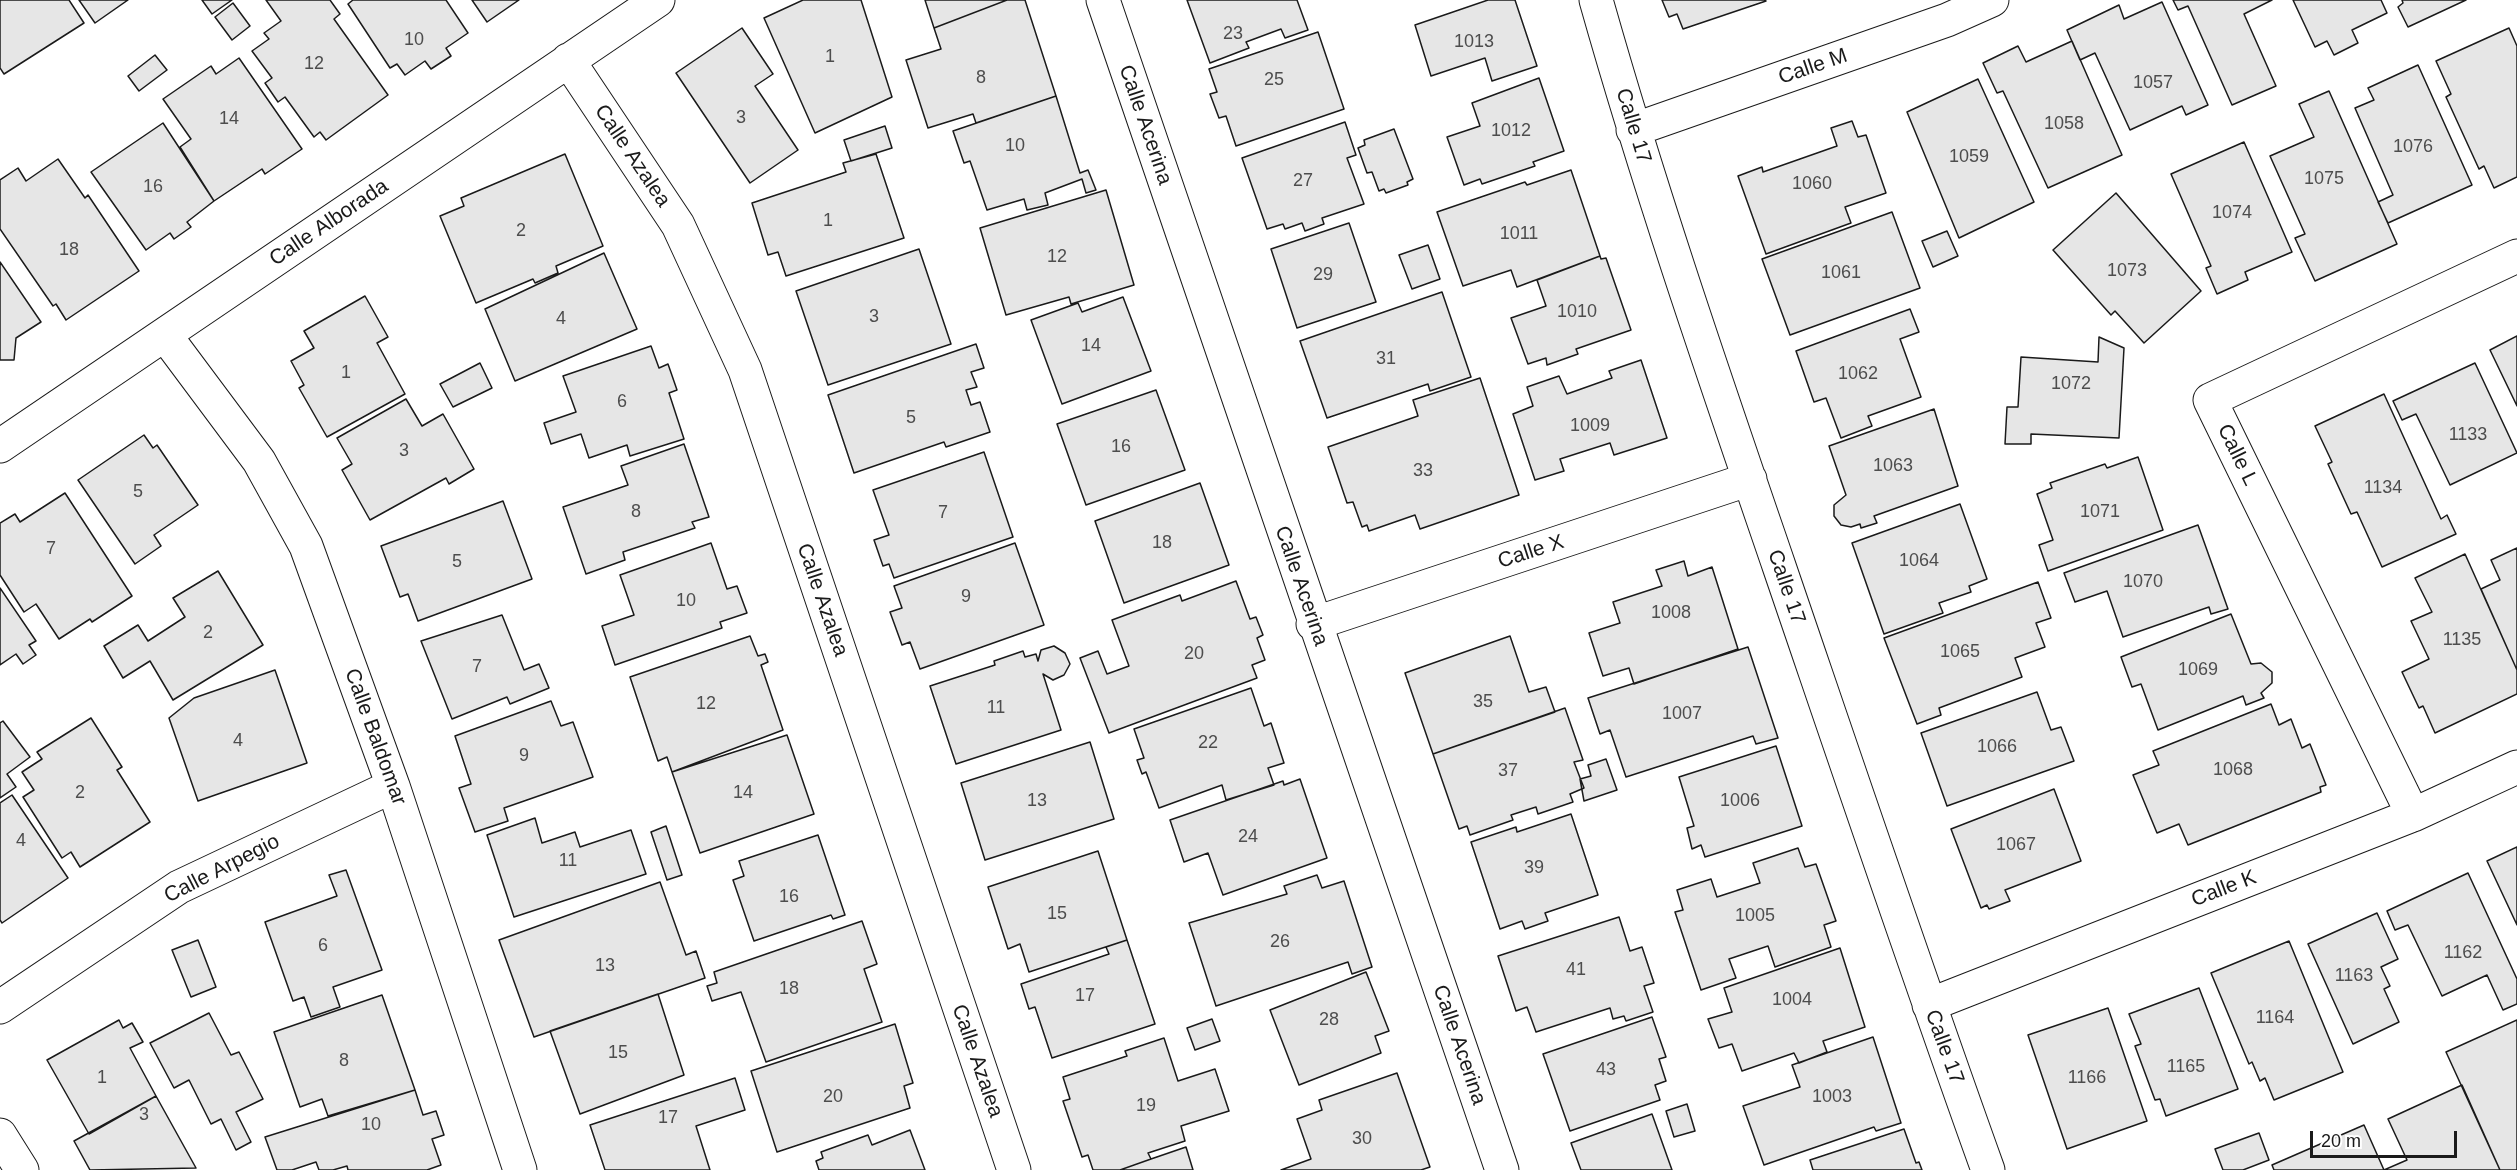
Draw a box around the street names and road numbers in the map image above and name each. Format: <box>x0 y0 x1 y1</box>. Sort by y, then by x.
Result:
street label: Calle M <box>1775 43 1851 91</box>
street label: Calle Acerina <box>1113 62 1177 188</box>
street label: Calle 17 <box>1610 85 1656 167</box>
street label: Calle Azalea <box>589 100 675 212</box>
street label: Calle Alborada <box>265 174 393 272</box>
street label: Calle L <box>2211 420 2263 490</box>
street label: Calle Acerina <box>1269 523 1333 649</box>
street label: Calle X <box>1495 530 1567 574</box>
street label: Calle Azalea <box>791 540 853 660</box>
street label: Calle 17 <box>1762 546 1810 628</box>
street label: Calle Baldomar <box>339 665 411 809</box>
street label: Calle Arpegio <box>160 829 284 909</box>
street label: Calle K <box>2188 865 2260 913</box>
street label: Calle Acerina <box>1427 982 1491 1108</box>
street label: Calle Azalea <box>946 1001 1008 1121</box>
street label: Calle 17 <box>1919 1006 1969 1088</box>

